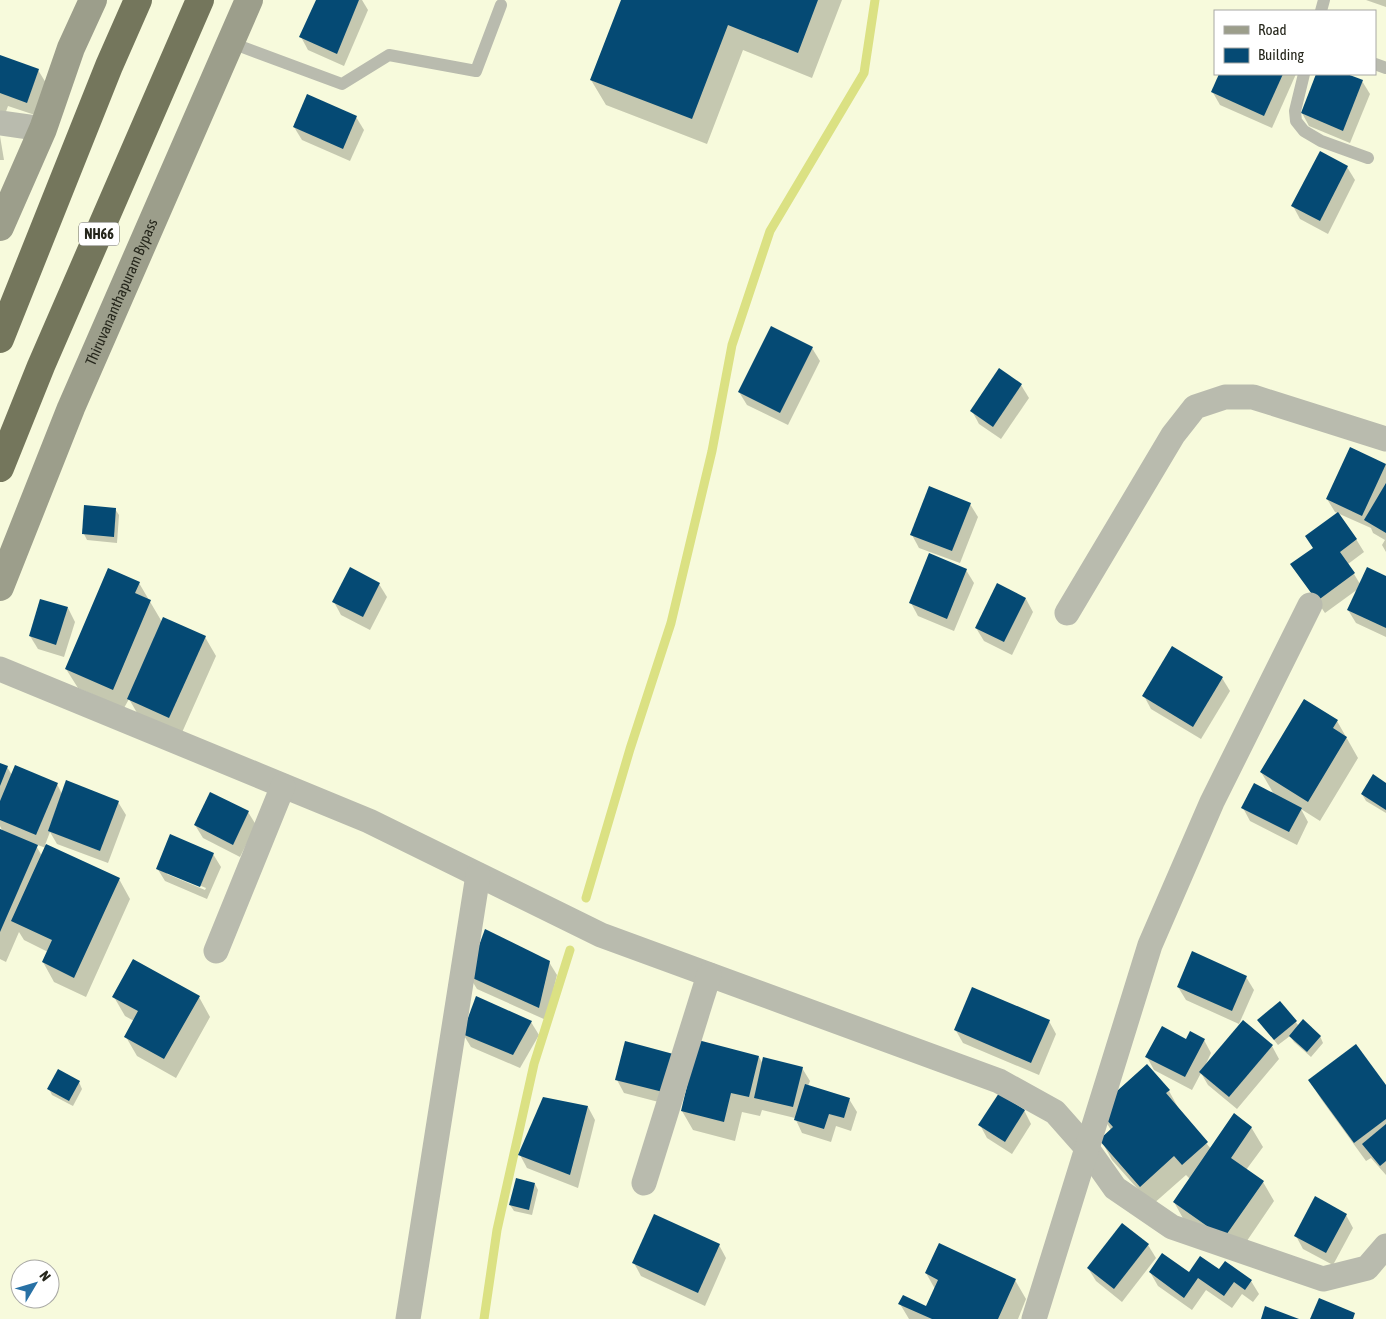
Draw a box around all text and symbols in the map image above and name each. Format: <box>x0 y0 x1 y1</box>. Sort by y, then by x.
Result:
legend <box>1214 10 1376 75</box>
text: Road <box>1258 21 1287 38</box>
text: Building <box>1258 46 1304 63</box>
street label: Thiruvananthapuram Bypass <box>82 216 161 368</box>
road number: NH66 <box>79 222 119 245</box>
north arrow <box>10 1259 60 1309</box>
text: N <box>36 1268 54 1284</box>

